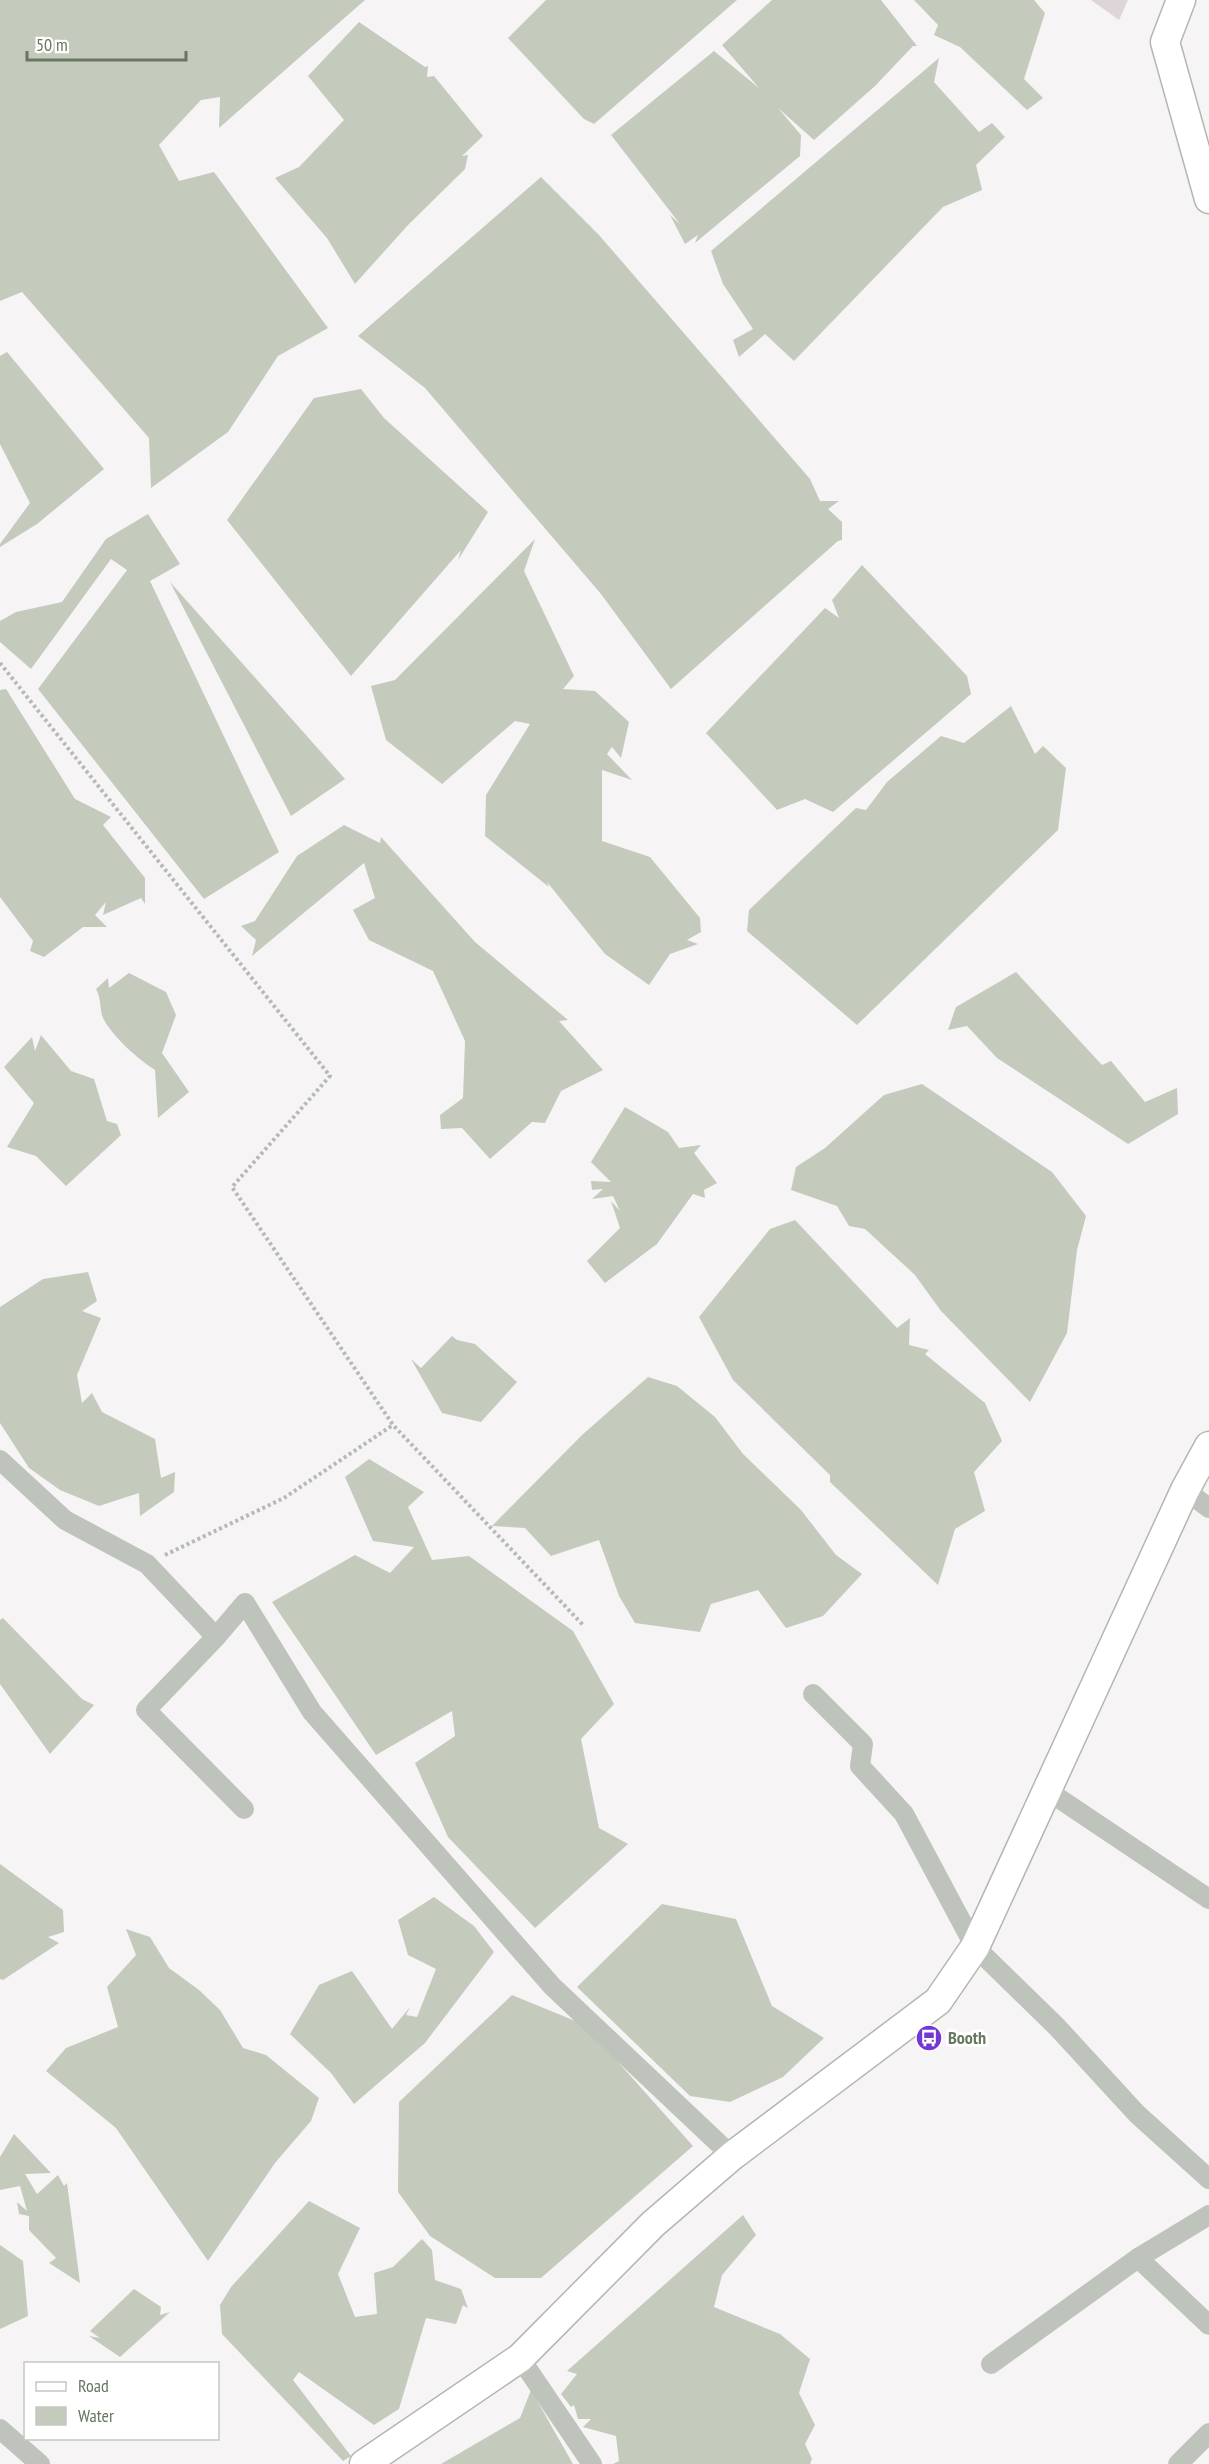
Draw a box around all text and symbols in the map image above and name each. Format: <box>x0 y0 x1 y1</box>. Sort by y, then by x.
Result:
scale bar <box>27 24 186 62</box>
text: 50 m <box>36 33 68 56</box>
bus stop icon: Booth <box>914 2023 944 2053</box>
place label: Booth <box>948 2026 986 2049</box>
legend <box>24 2362 219 2440</box>
text: Road <box>78 2374 109 2397</box>
text: Water <box>78 2404 114 2427</box>

